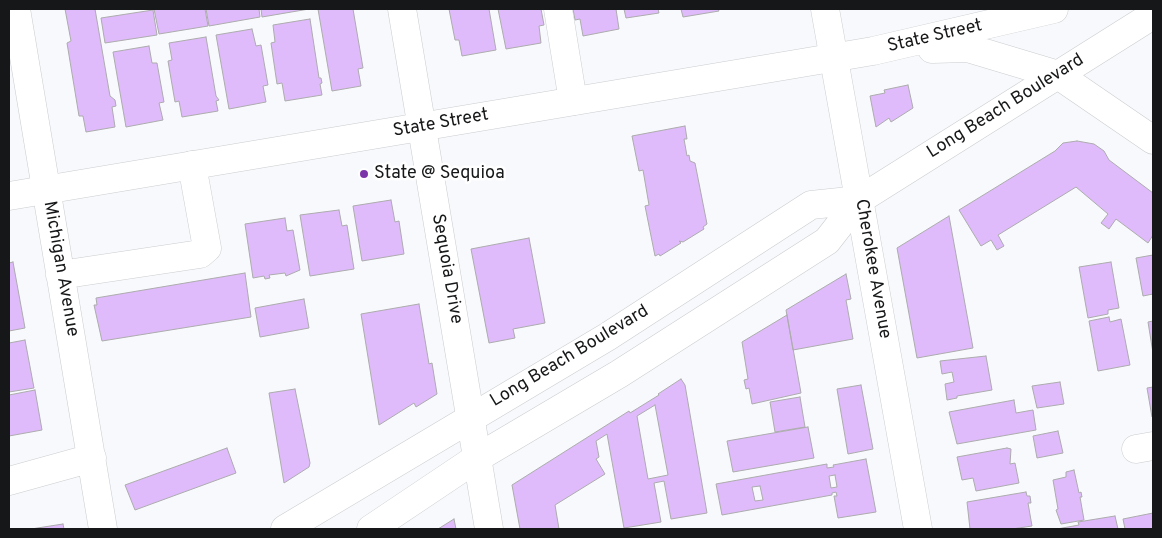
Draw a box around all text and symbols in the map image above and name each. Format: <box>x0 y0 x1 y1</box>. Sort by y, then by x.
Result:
street label: State Street <box>886 16 984 58</box>
street label: Long Beach Boulevard <box>924 50 1088 164</box>
street label: State Street <box>392 105 490 143</box>
place label: State @ Sequioa <box>374 163 505 185</box>
marker: State @ Sequioa <box>358 168 370 180</box>
street label: Cherokee Avenue <box>849 197 895 341</box>
street label: Michigan Avenue <box>37 200 83 338</box>
street label: Sequoia Drive <box>426 212 466 326</box>
street label: Long Beach Boulevard <box>487 301 653 413</box>

